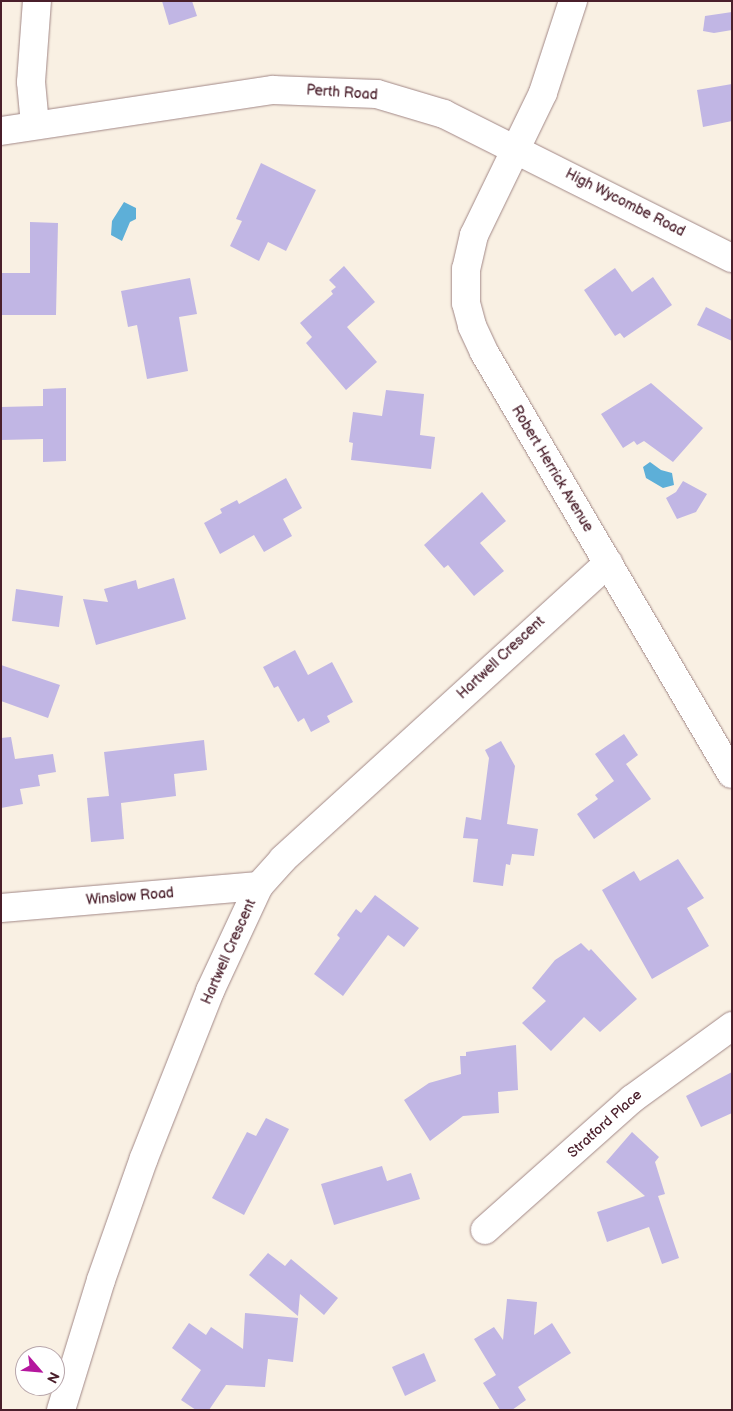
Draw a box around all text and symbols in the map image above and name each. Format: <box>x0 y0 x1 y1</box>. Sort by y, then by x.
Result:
street label: Perth Road <box>306 82 378 104</box>
street label: High Wycombe Road <box>562 165 688 241</box>
street label: Robert Herrick Avenue <box>508 403 596 535</box>
street label: Hartwell Crescent <box>454 613 548 703</box>
street label: Winslow Road <box>85 885 175 909</box>
street label: Hartwell Crescent <box>198 897 260 1007</box>
street label: Stratford Place <box>565 1086 645 1162</box>
north arrow <box>15 1346 65 1396</box>
text: N <box>43 1369 63 1386</box>

